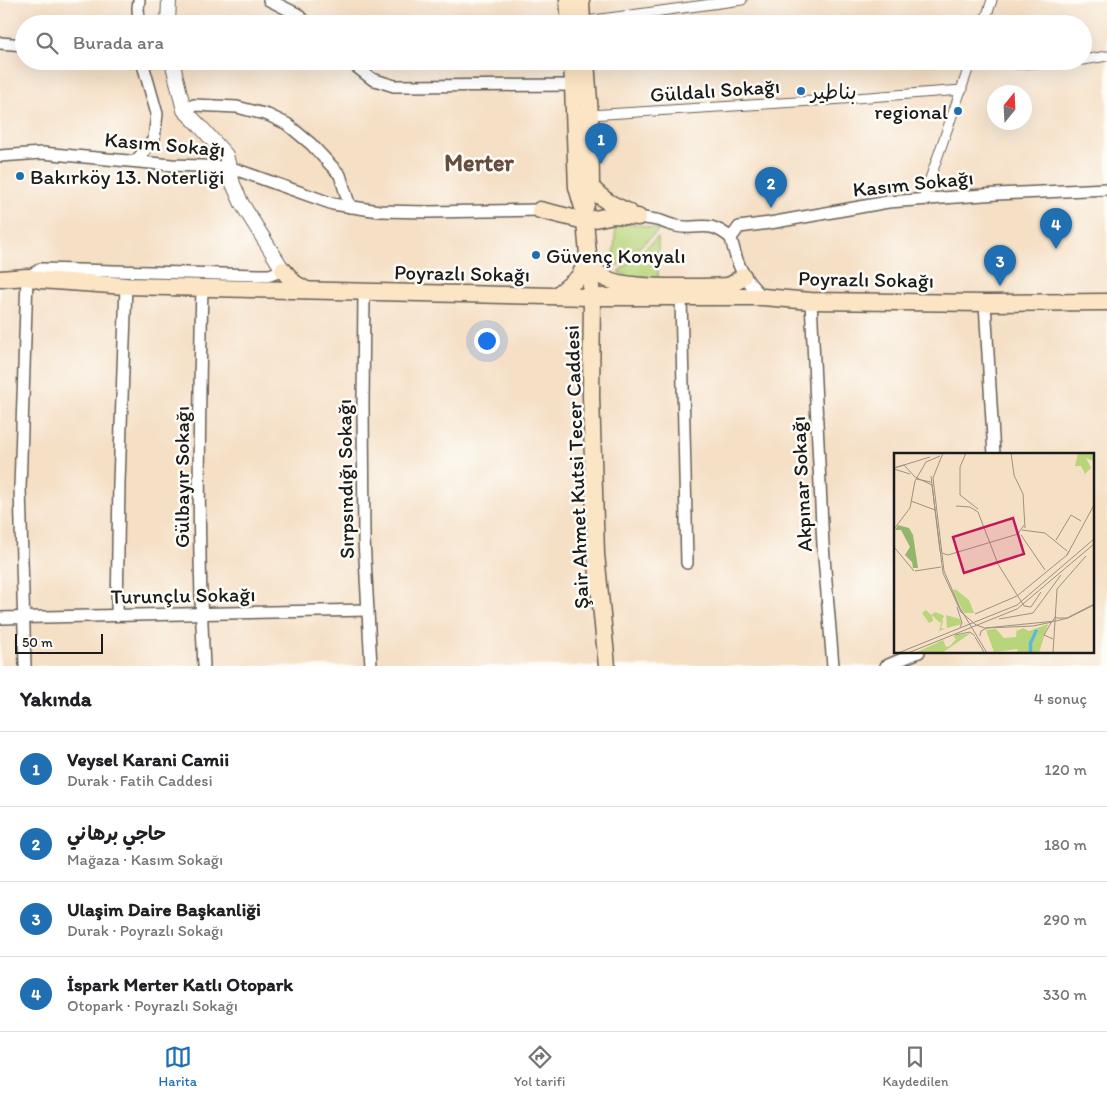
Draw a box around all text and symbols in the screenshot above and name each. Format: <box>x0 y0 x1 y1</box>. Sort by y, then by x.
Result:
search box <box>15 15 1092 70</box>
icon: search <box>33 29 61 57</box>
text: Burada ara <box>73 31 164 54</box>
street label: Güldalı Sokağı <box>649 73 781 107</box>
place label: بناطير <box>809 79 857 105</box>
marker: بناطير <box>795 85 807 97</box>
north arrow <box>987 85 1032 130</box>
place label: regional <box>874 99 948 124</box>
marker: regional <box>952 105 964 117</box>
pin: 1 <box>585 123 617 164</box>
street label: Kasım Sokağı <box>104 126 226 162</box>
district label: Merter <box>444 148 514 177</box>
place label: Bakırköy 13. Noterliği <box>30 164 224 189</box>
street label: Kasım Sokağı <box>851 164 975 202</box>
pin: 2 <box>755 167 787 208</box>
marker: Bakırköy 13. Noterliği <box>14 170 26 182</box>
pin: 4 <box>1040 208 1072 249</box>
place label: Güvenç Konyalı <box>546 243 686 268</box>
pin: 3 <box>984 245 1016 286</box>
marker: Güvenç Konyalı <box>530 249 542 261</box>
street label: Poyrazlı Sokağı <box>394 259 530 287</box>
street label: Poyrazlı Sokağı <box>798 265 934 293</box>
street label: Şair Ahmet Kutsi Tecer Caddesi <box>559 325 593 609</box>
your location <box>474 328 500 354</box>
street label: Sırpsındığı Sokağı <box>331 399 359 559</box>
street label: Gülbayır Sokağı <box>169 406 194 548</box>
street label: Akpınar Sokağı <box>785 416 817 552</box>
inset map <box>894 453 1094 654</box>
street label: Turunçlu Sokağı <box>110 581 256 609</box>
scale bar <box>15 631 102 654</box>
text: 50 m <box>22 634 53 651</box>
text: Yakında <box>20 686 92 711</box>
text: 4 sonuç <box>1034 689 1087 708</box>
text: Veysel Karani Camii <box>67 748 229 771</box>
text: 1 <box>32 760 40 779</box>
text: 120 m <box>1044 760 1087 779</box>
text: Durak · Fatih Caddesi <box>67 771 213 790</box>
text: حاجي برهاني <box>67 822 166 845</box>
text: 2 <box>32 835 40 854</box>
text: 180 m <box>1044 835 1087 854</box>
text: Mağaza · Kasım Sokağı <box>67 850 223 869</box>
text: Ulaşim Daire Başkanliği <box>67 898 261 921</box>
text: 3 <box>32 910 40 929</box>
text: 290 m <box>1043 910 1087 929</box>
text: Durak · Poyrazlı Sokağı <box>67 921 223 940</box>
text: İspark Merter Katlı Otopark <box>67 973 293 996</box>
text: 4 <box>31 985 41 1004</box>
text: 330 m <box>1043 985 1087 1004</box>
text: Otopark · Poyrazlı Sokağı <box>67 996 238 1015</box>
tab: Harita <box>158 1043 197 1090</box>
tab: Yol tarifi <box>514 1043 565 1090</box>
tab: Kaydedilen <box>882 1043 949 1090</box>

